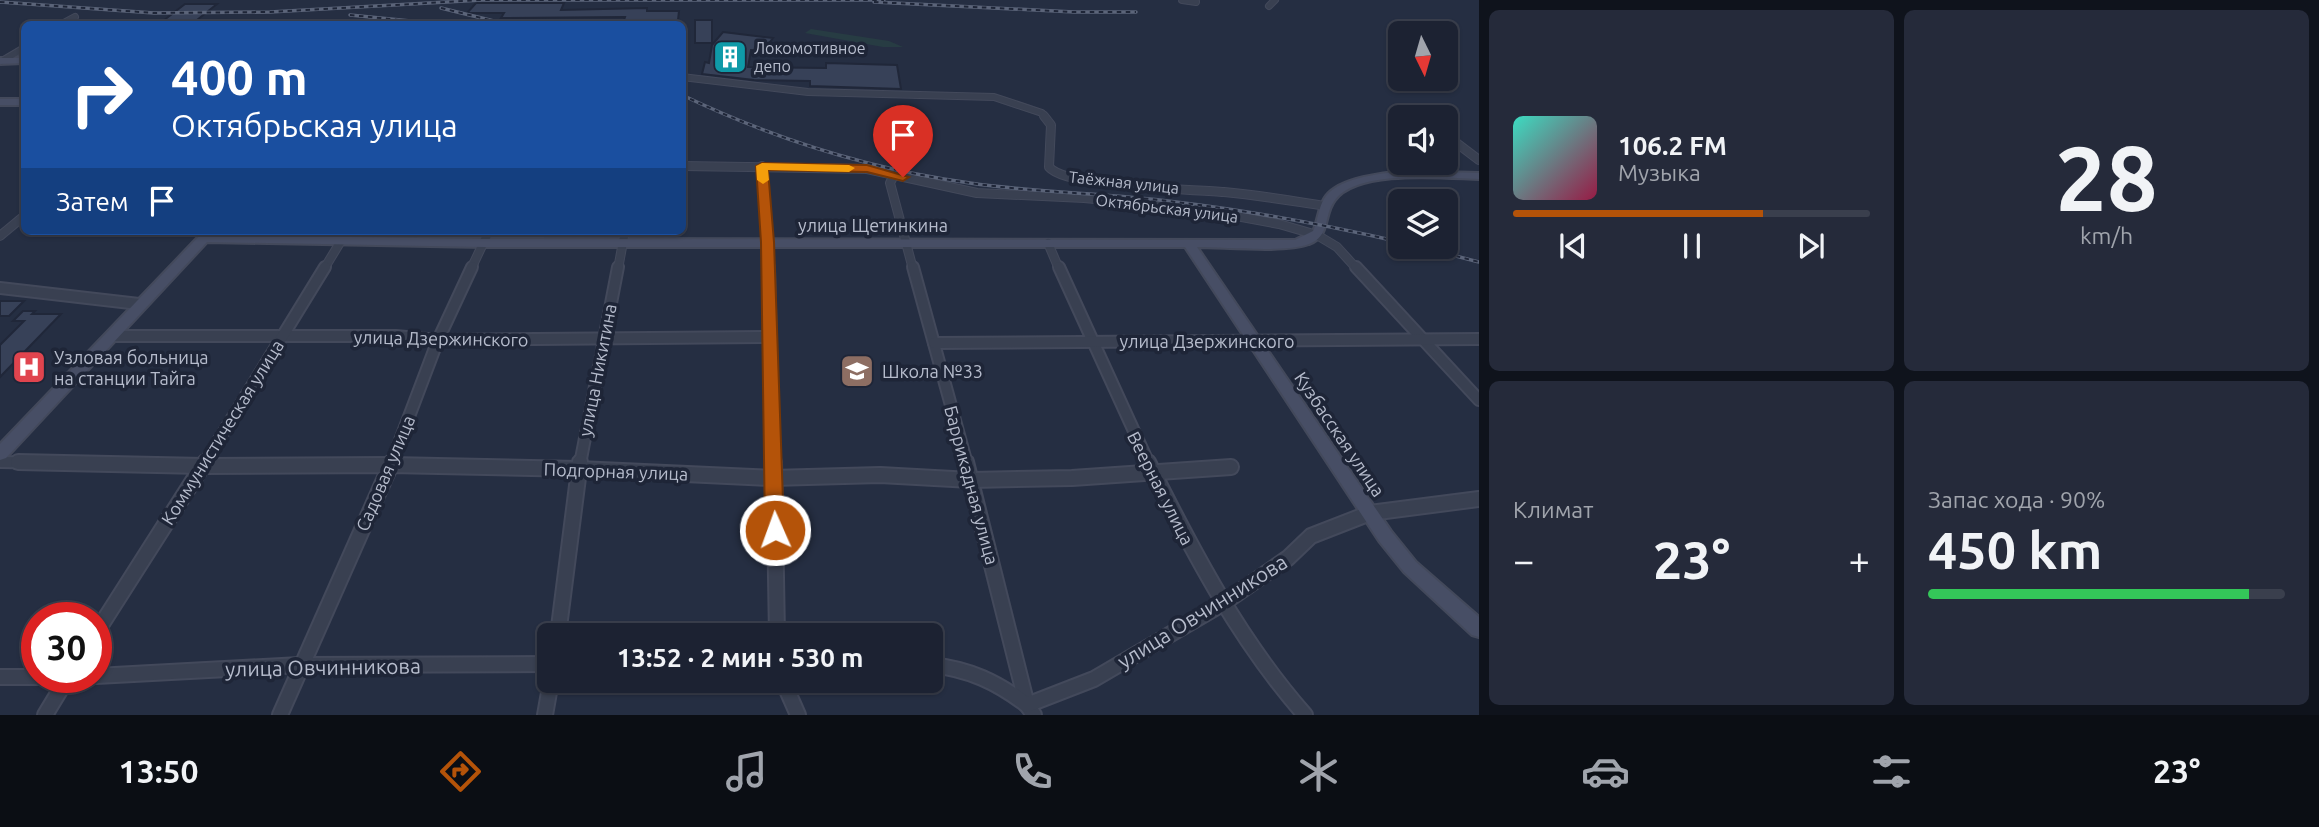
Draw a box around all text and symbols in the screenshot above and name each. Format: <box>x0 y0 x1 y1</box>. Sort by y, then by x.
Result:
north arrow <box>1388 21 1458 91</box>
map controls <box>1388 21 1458 259</box>
building icon: Локомотивное депо <box>711 38 749 76</box>
place label: Локомотивное депо <box>754 39 866 75</box>
icon: right <box>56 49 147 140</box>
text: 400 m <box>171 49 308 104</box>
pin <box>873 105 933 177</box>
button: sound <box>1388 105 1458 175</box>
text: Октябрьская улица <box>171 107 458 143</box>
icon: arrive <box>884 116 922 154</box>
text: 28 <box>2055 126 2158 228</box>
text: 106.2 FM <box>1618 131 1727 160</box>
text: Музыка <box>1618 160 1701 185</box>
street label: Таёжная улица <box>1068 167 1180 197</box>
icon: arrive <box>143 182 181 220</box>
text: Затем <box>56 187 129 216</box>
button: layers <box>1388 189 1458 259</box>
street label: Октябрьская улица <box>1095 190 1239 226</box>
street label: улица Щетинкина <box>798 215 948 235</box>
text: km/h <box>2080 223 2133 248</box>
icon: previous <box>1554 227 1592 265</box>
icon: pause <box>1673 227 1711 265</box>
icon: next <box>1792 227 1830 265</box>
street label: улица Никитина <box>574 302 620 438</box>
street label: улица Дзержинского <box>353 326 529 350</box>
street label: улица Дзержинского <box>1120 331 1294 351</box>
street label: Коммунистическая улица <box>157 336 287 528</box>
place label: Узловая больница на станции Тайга <box>54 347 209 388</box>
hospital icon: Узловая больница на станции Тайга <box>10 348 48 386</box>
school or university icon: Школа №33 <box>838 352 876 390</box>
place label: Школа №33 <box>882 361 983 381</box>
street label: Кузбасская улица <box>1291 368 1389 500</box>
street label: Баррикадная улица <box>941 403 1003 567</box>
street label: Садовая улица <box>352 412 418 534</box>
street label: Веерная улица <box>1124 428 1198 548</box>
street label: Подгорная улица <box>543 458 689 484</box>
text: Запас хода · 90% <box>1928 487 2105 512</box>
position arrow <box>738 493 812 567</box>
text: Климат <box>1513 497 1593 522</box>
text: 450 km <box>1928 521 2102 579</box>
text: 23° <box>1653 531 1730 589</box>
text: − <box>1513 539 1534 581</box>
text: + <box>1849 539 1870 581</box>
street label: улица Овчинникова <box>1113 549 1291 673</box>
speed limit sign: 30 <box>21 602 112 693</box>
text: 13:52 · 2 мин · 530 m <box>617 643 863 672</box>
street label: улица Овчинникова <box>225 653 421 681</box>
icon: directions <box>436 747 485 796</box>
icon: music <box>722 747 771 796</box>
icon: phone <box>1008 747 1057 796</box>
icon: climate <box>1294 747 1343 796</box>
icon: car <box>1581 747 1630 796</box>
icon: filters <box>1867 747 1916 796</box>
text: 13:50 <box>119 753 199 789</box>
text: 23° <box>2153 753 2200 789</box>

